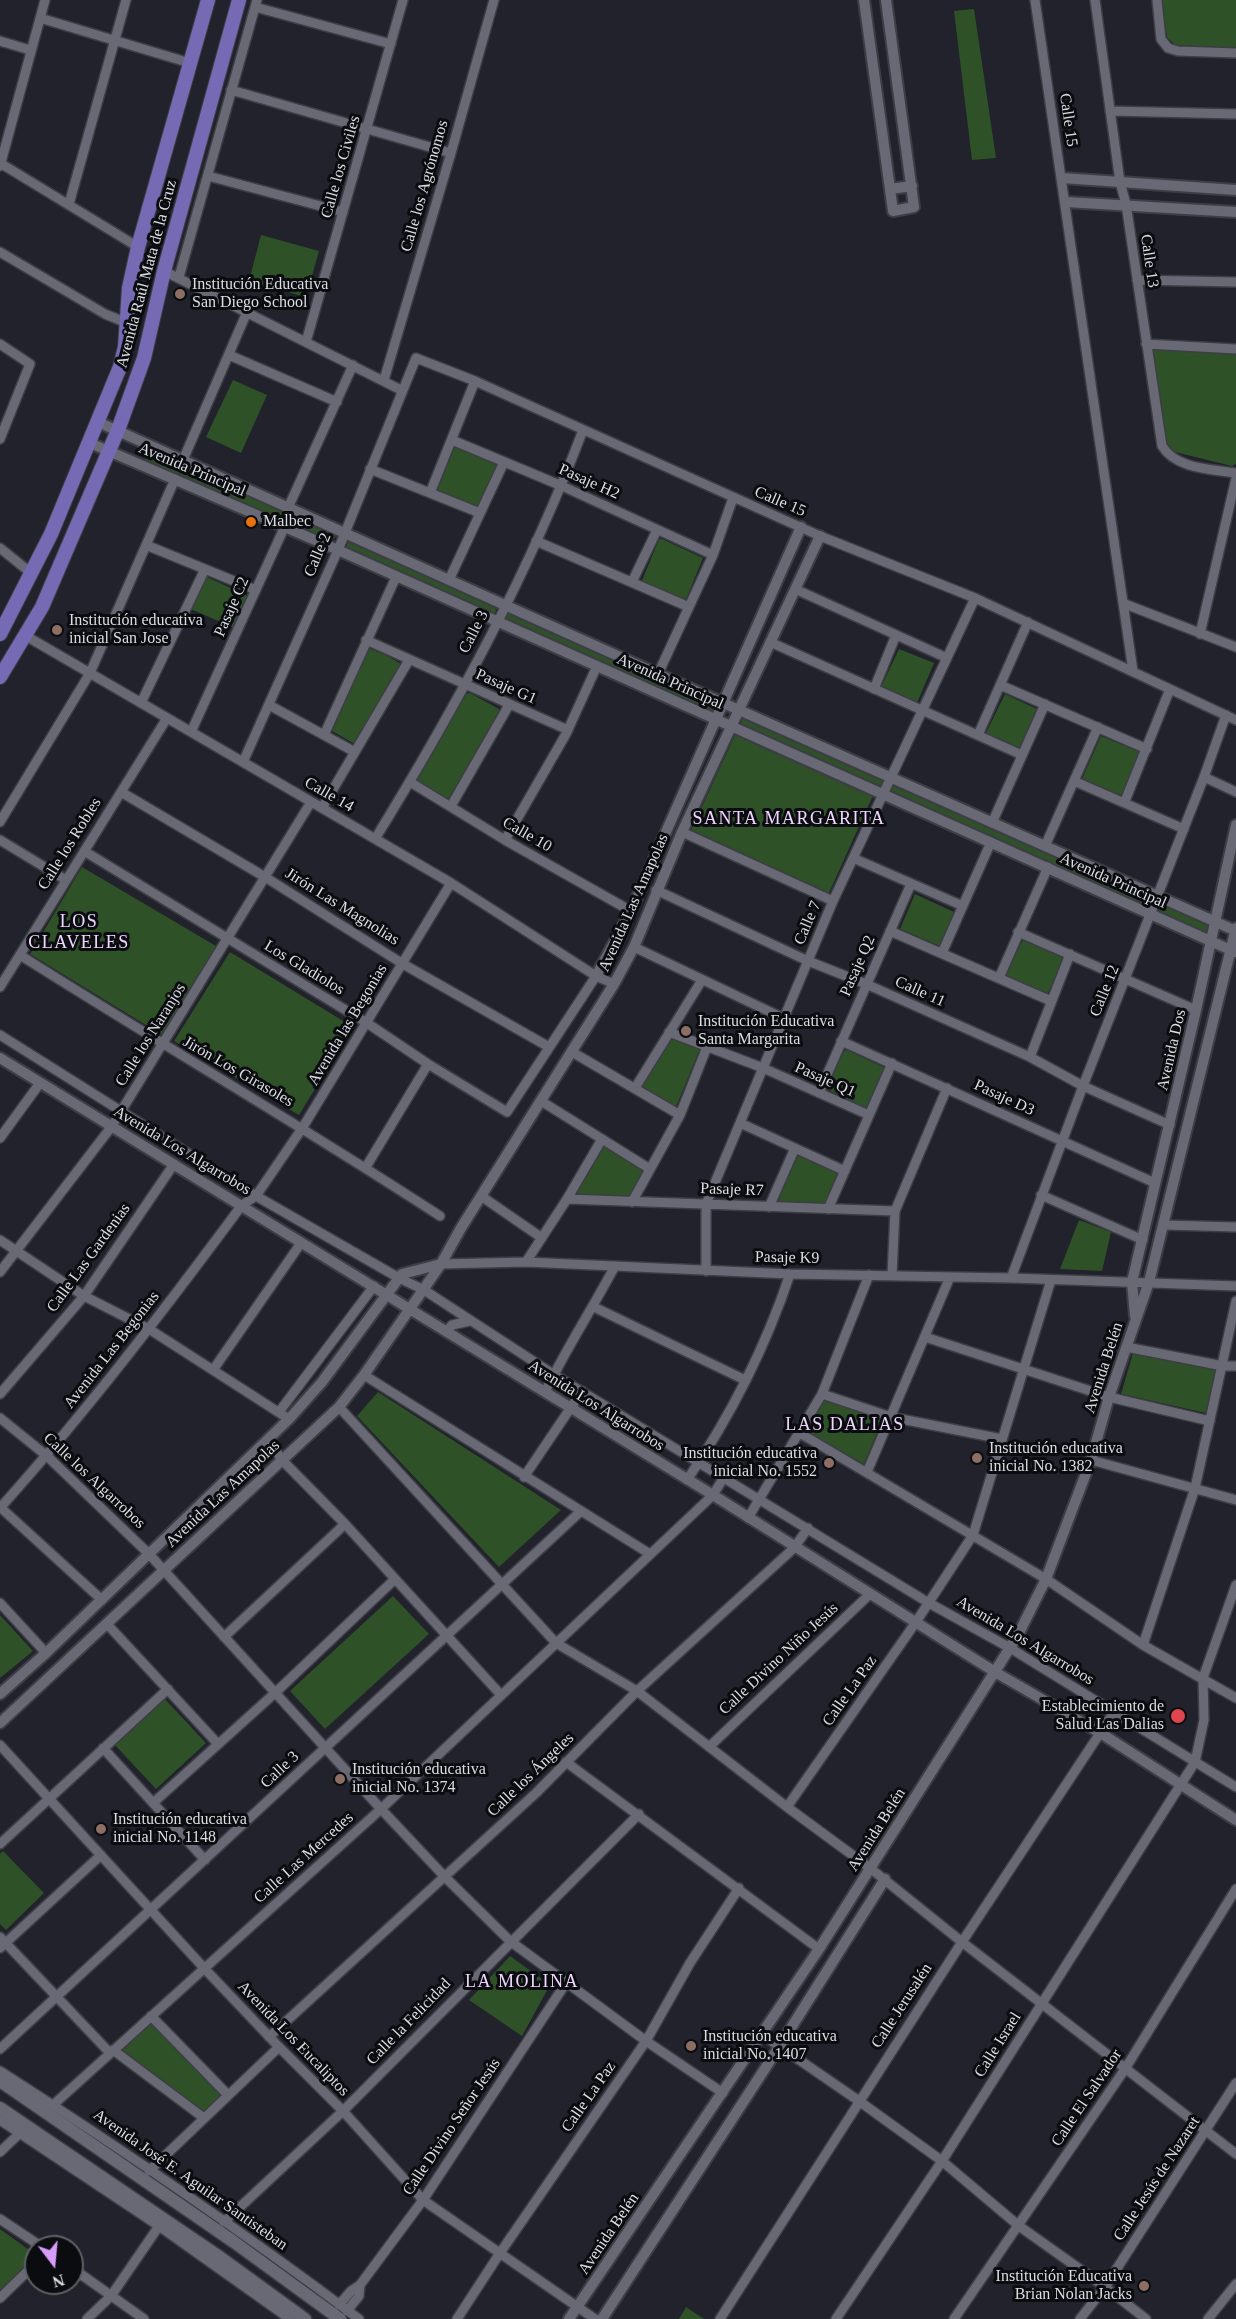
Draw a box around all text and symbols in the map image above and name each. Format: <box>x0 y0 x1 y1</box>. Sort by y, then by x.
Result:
street label: Calle 15 <box>1055 92 1081 148</box>
street label: Calle los Civiles <box>317 114 365 220</box>
street label: Calle los Agrónomos <box>397 118 453 254</box>
street label: Avenida Raúl Mata de la Cruz <box>113 178 181 370</box>
street label: Calle 13 <box>1136 233 1162 289</box>
place label: Institución Educativa San Diego School <box>192 275 328 313</box>
marker: Institución Educativa San Diego School <box>173 287 187 301</box>
street label: Avenida Principal <box>135 439 249 501</box>
street label: Pasaje H2 <box>556 460 622 504</box>
street label: Calle 15 <box>752 483 808 521</box>
place label: Malbec <box>263 512 311 532</box>
marker: Malbec <box>244 515 258 529</box>
street label: Calle 2 <box>300 530 336 580</box>
street label: Pasaje C2 <box>210 574 254 640</box>
street label: Calle 3 <box>455 607 493 657</box>
place label: Institución educativa inicial San Jose <box>69 611 203 649</box>
marker: Institución educativa inicial San Jose <box>50 623 64 637</box>
street label: Avenida Principal <box>614 650 726 714</box>
street label: Pasaje G1 <box>473 665 539 709</box>
street label: Calle 14 <box>301 773 357 817</box>
street label: Calle los Robles <box>34 794 106 894</box>
district label: SANTA MARGARITA <box>692 808 886 830</box>
street label: Calle 10 <box>499 813 555 857</box>
street label: Avenida Las Amapolas <box>595 831 673 975</box>
street label: Avenida Principal <box>1057 849 1169 913</box>
street label: Jirón Las Magnolias <box>282 864 402 950</box>
street label: Calle 7 <box>790 898 826 948</box>
district label: LOS CLAVELES <box>28 911 130 954</box>
street label: Pasaje Q2 <box>836 933 880 999</box>
street label: Los Gladiolos <box>260 937 348 999</box>
street label: Avenida las Begonias <box>304 961 392 1089</box>
street label: Calle 12 <box>1086 962 1124 1020</box>
street label: Calle 11 <box>892 972 948 1012</box>
street label: Calle los Naranjos <box>112 980 190 1090</box>
street label: Avenida Dos <box>1153 1008 1191 1092</box>
place label: Institución Educativa Santa Margarita <box>698 1012 834 1050</box>
marker: Institución Educativa Santa Margarita <box>679 1024 693 1038</box>
street label: Jirón Los Girasoles <box>179 1033 297 1111</box>
street label: Pasaje Q1 <box>792 1058 858 1102</box>
street label: Pasaje D3 <box>971 1076 1037 1120</box>
street label: Avenida Los Algarrobos <box>110 1102 254 1200</box>
street label: Pasaje R7 <box>700 1179 764 1201</box>
street label: Calle Las Gardenias <box>43 1200 135 1316</box>
street label: Pasaje K9 <box>755 1248 819 1268</box>
street label: Avenida Las Begonias <box>60 1287 164 1413</box>
street label: Avenida Belén <box>1080 1320 1128 1416</box>
street label: Avenida Los Algarrobos <box>524 1356 668 1456</box>
district label: LAS DALIAS <box>785 1414 905 1436</box>
street label: Calle los Algarrobos <box>39 1429 149 1533</box>
street label: Avenida Las Amapolas <box>162 1436 284 1552</box>
place label: Institución educativa inicial No. 1382 <box>989 1439 1123 1477</box>
place label: Institución educativa inicial No. 1552 <box>683 1444 817 1482</box>
marker: Institución educativa inicial No. 1382 <box>970 1451 984 1465</box>
marker: Institución educativa inicial No. 1552 <box>822 1456 836 1470</box>
street label: Avenida Los Algarrobos <box>953 1592 1097 1690</box>
street label: Calle Divino Niño Jesús <box>715 1599 843 1719</box>
street label: Calle La Paz <box>819 1652 881 1730</box>
place label: Establecimiento de Salud Las Dalias <box>1042 1697 1164 1735</box>
marker: Establecimiento de Salud Las Dalias <box>1169 1707 1187 1725</box>
street label: Calle los Ángeles <box>484 1729 578 1821</box>
street label: Calle 3 <box>257 1747 303 1793</box>
place label: Institución educativa inicial No. 1374 <box>352 1760 486 1798</box>
marker: Institución educativa inicial No. 1374 <box>333 1772 347 1786</box>
street label: Avenida Belén <box>844 1785 910 1875</box>
street label: Calle Las Mercedes <box>250 1808 358 1908</box>
place label: Institución educativa inicial No. 1148 <box>113 1810 247 1848</box>
marker: Institución educativa inicial No. 1148 <box>94 1822 108 1836</box>
street label: Calle Jerusalén <box>867 1960 937 2052</box>
district label: LA MOLINA <box>465 1971 579 1993</box>
street label: Calle la Felicidad <box>363 1975 455 2069</box>
street label: Avenida Los Eucaliptos <box>233 1977 353 2101</box>
street label: Calle Israel <box>970 2009 1026 2081</box>
place label: Institución educativa inicial No. 1407 <box>703 2027 837 2065</box>
marker: Institución educativa inicial No. 1407 <box>684 2039 698 2053</box>
street label: Calle El Salvador <box>1047 2046 1127 2150</box>
street label: Calle Divino Señor Jesús <box>399 2055 505 2199</box>
street label: Calle La Paz <box>558 2058 620 2136</box>
street label: Avenida José E. Aguilar Santisteban <box>89 2105 291 2255</box>
street label: Calle Jesús de Nazaret <box>1110 2113 1204 2245</box>
street label: Avenida Belén <box>575 2190 643 2278</box>
north arrow <box>24 2235 84 2295</box>
place label: Institución Educativa Brian Nolan Jacks <box>996 2267 1132 2305</box>
text: N <box>51 2271 66 2291</box>
marker: Institución Educativa Brian Nolan Jacks <box>1137 2279 1151 2293</box>

